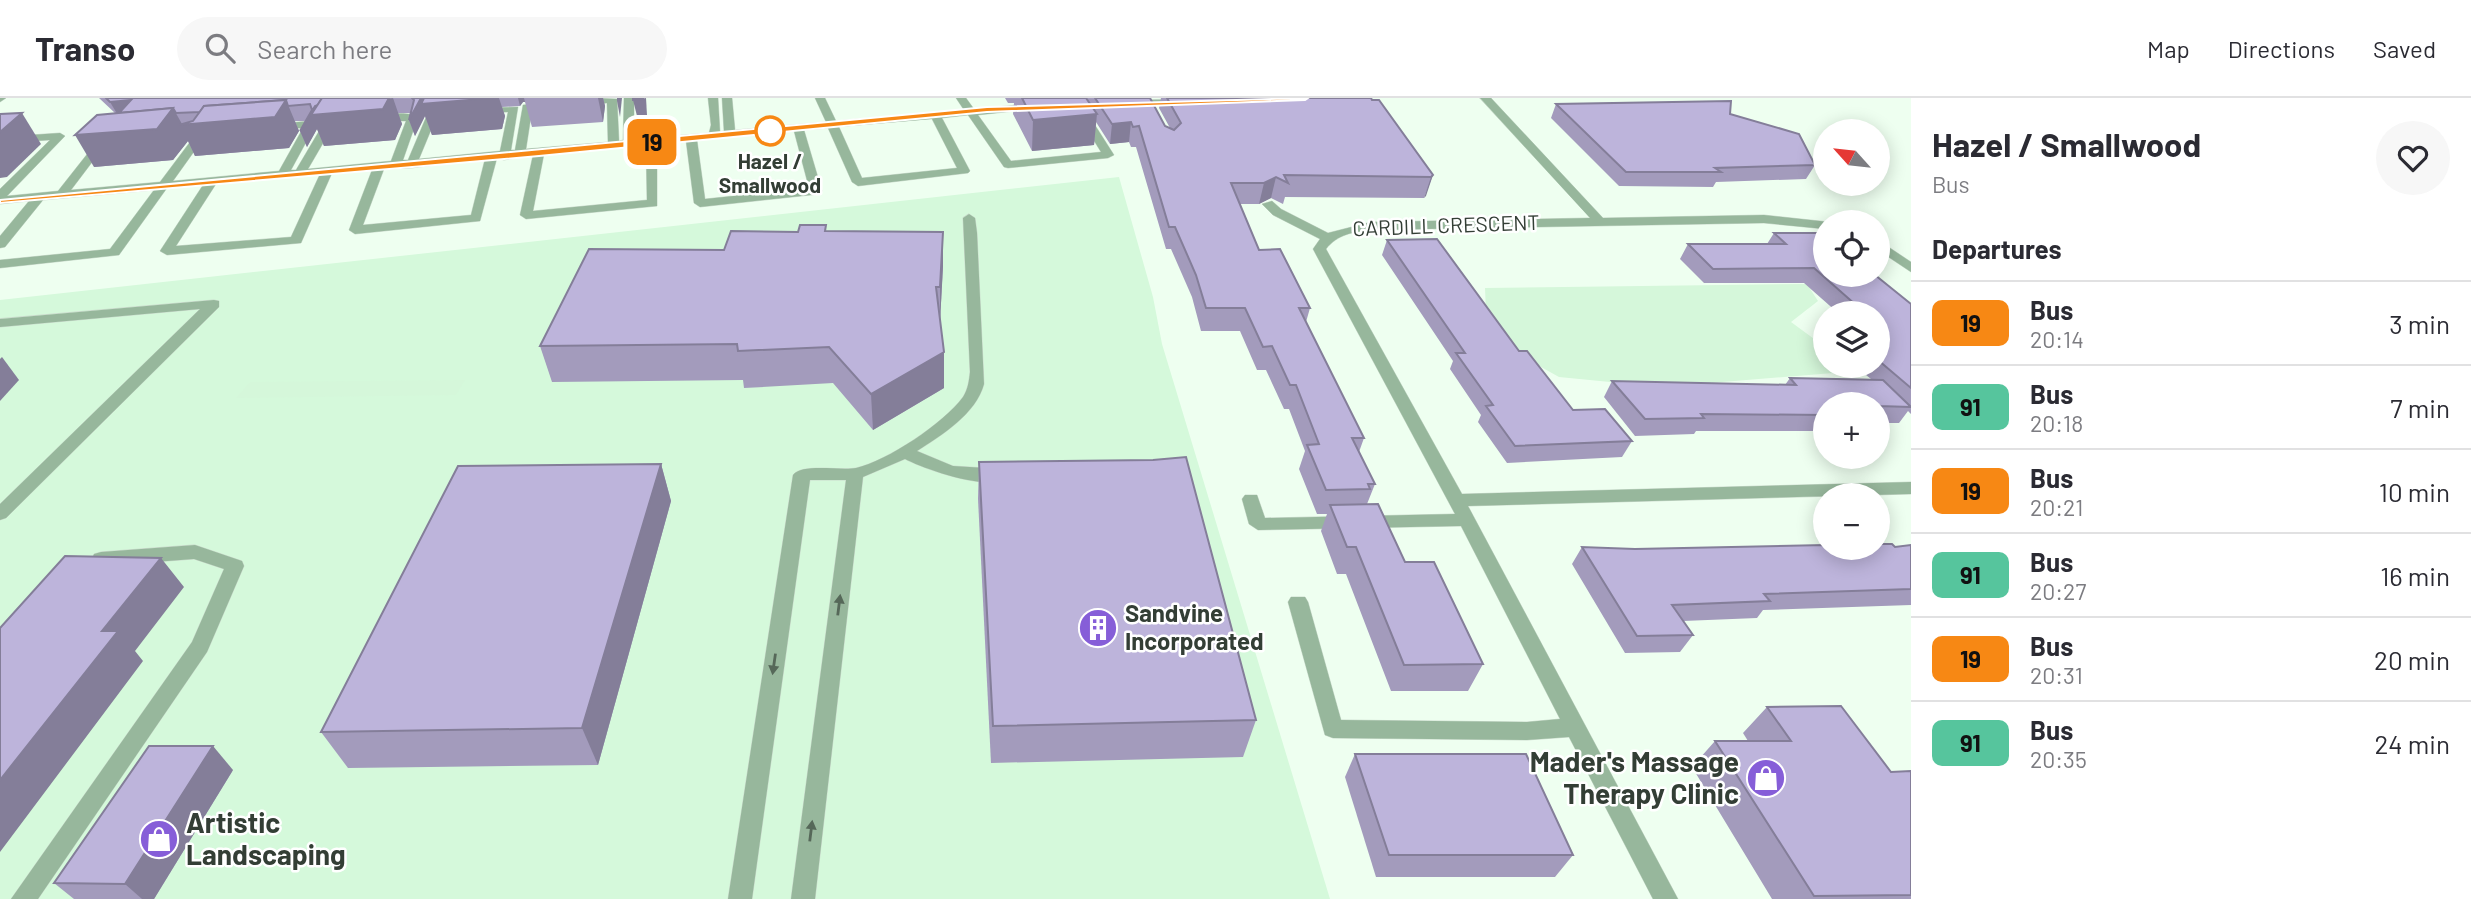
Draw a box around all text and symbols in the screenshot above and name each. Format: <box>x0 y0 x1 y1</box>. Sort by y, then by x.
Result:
search box <box>177 17 667 80</box>
text: Transo <box>35 28 135 68</box>
icon: search <box>201 29 239 67</box>
text: Search here <box>257 33 392 64</box>
text: Map <box>2147 34 2190 63</box>
text: Directions <box>2228 34 2335 63</box>
text: Saved <box>2373 34 2436 63</box>
marker: Hazel / Smallwood <box>755 116 785 146</box>
line badge: 19 <box>620 119 684 165</box>
north arrow <box>1813 119 1890 196</box>
map controls <box>1813 119 1890 560</box>
button: heart <box>2376 121 2450 195</box>
text: Hazel / Smallwood <box>1932 124 2201 164</box>
text: 19 <box>641 127 663 156</box>
place label: Hazel / Smallwood <box>719 148 821 197</box>
text: Bus <box>1932 170 1970 198</box>
street label: CARDILL CRESCENT <box>1352 209 1540 240</box>
button: locate <box>1813 210 1890 287</box>
text: Departures <box>1932 233 2062 264</box>
text: Bus <box>2030 294 2073 325</box>
button: layers <box>1813 301 1890 378</box>
text: 19 <box>1960 308 1981 337</box>
text: 3 min <box>2389 308 2450 339</box>
text: 20:14 <box>2030 325 2084 353</box>
text: Bus <box>2030 378 2073 409</box>
button: + <box>1813 392 1890 469</box>
text: 91 <box>1960 392 1981 421</box>
text: 7 min <box>2390 392 2450 423</box>
text: 20:18 <box>2030 409 2083 437</box>
text: Bus <box>2030 462 2073 493</box>
text: 19 <box>1960 476 1981 505</box>
text: 10 min <box>2379 476 2450 507</box>
button: − <box>1813 483 1890 560</box>
text: 20:21 <box>2030 493 2083 521</box>
text: Bus <box>2030 546 2073 577</box>
text: 91 <box>1960 560 1981 589</box>
text: 16 min <box>2380 560 2450 591</box>
text: 20:27 <box>2030 577 2086 605</box>
one-way arrow <box>833 594 844 616</box>
place label: Sandvine Incorporated <box>1125 598 1264 655</box>
building icon: Sandvine Incorporated <box>1077 607 1119 649</box>
text: Bus <box>2030 630 2073 661</box>
text: 19 <box>1960 644 1981 673</box>
text: 20 min <box>2374 644 2450 675</box>
one-way arrow <box>769 653 780 675</box>
text: 20:31 <box>2030 661 2083 689</box>
text: Bus <box>2030 714 2073 745</box>
text: 91 <box>1960 728 1981 757</box>
text: 24 min <box>2374 728 2450 759</box>
place label: Mader's Massage Therapy Clinic <box>1530 744 1739 810</box>
text: 20:35 <box>2030 745 2087 773</box>
shop icon: Mader's Massage Therapy Clinic <box>1745 757 1787 799</box>
place label: Artistic Landscaping <box>186 805 346 871</box>
shop icon: Artistic Landscaping <box>138 818 180 860</box>
one-way arrow <box>805 820 816 842</box>

